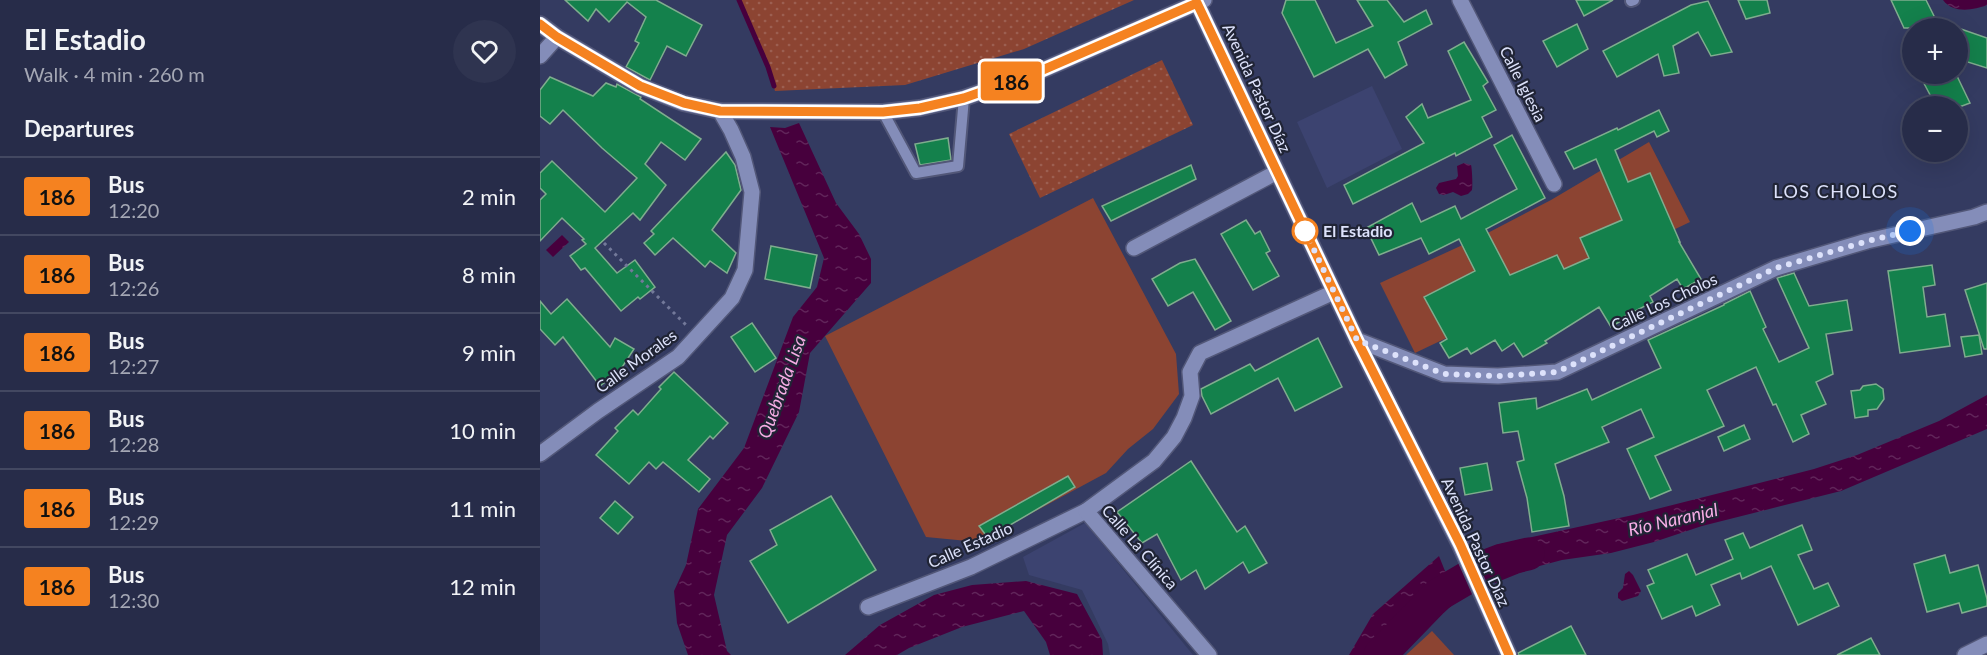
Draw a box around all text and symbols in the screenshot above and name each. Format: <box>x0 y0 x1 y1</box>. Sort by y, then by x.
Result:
map controls <box>1902 18 1968 162</box>
button: + <box>1902 18 1968 84</box>
button: heart <box>453 20 516 83</box>
street label: Avenida Pastor Díaz <box>1219 20 1296 155</box>
text: El Estadio <box>24 22 146 56</box>
street label: Calle Iglesia <box>1496 43 1551 125</box>
text: Walk · 4 min · 260 m <box>24 62 205 86</box>
line badge: 186 <box>976 62 1046 100</box>
text: 186 <box>993 69 1029 94</box>
button: − <box>1902 96 1968 162</box>
text: Departures <box>24 115 134 142</box>
text: Bus <box>108 171 144 198</box>
district label: LOS CHOLOS <box>1773 180 1899 202</box>
text: 2 min <box>462 183 516 210</box>
text: 186 <box>39 184 75 209</box>
text: 12:20 <box>108 198 159 222</box>
your location <box>1895 216 1925 246</box>
marker: El Estadio <box>1292 218 1318 244</box>
place label: El Estadio <box>1323 221 1393 240</box>
text: Bus <box>108 249 144 276</box>
text: 8 min <box>462 261 516 288</box>
text: 186 <box>39 262 75 287</box>
street label: Calle Los Cholos <box>1608 269 1720 334</box>
text: 12:26 <box>108 276 159 300</box>
street label: Calle Morales <box>592 325 680 396</box>
text: Bus <box>108 327 144 354</box>
water label: Quebrada Lisa <box>752 332 810 441</box>
text: 9 min <box>462 339 516 366</box>
text: 186 <box>39 340 75 365</box>
text: 12:27 <box>108 354 159 378</box>
text: Bus <box>108 405 144 432</box>
text: 10 min <box>449 417 516 444</box>
text: 186 <box>39 418 75 443</box>
text: 12:28 <box>108 432 159 456</box>
street label: Avenida Pastor Díaz <box>1438 474 1515 609</box>
text: Bus <box>108 483 144 510</box>
text: 11 min <box>449 495 516 522</box>
text: 186 <box>39 496 75 521</box>
water label: Río Naranjal <box>1626 498 1720 540</box>
street label: Calle La Clínica <box>1099 501 1182 593</box>
text: 12:29 <box>108 510 159 534</box>
street label: Calle Estadio <box>925 517 1015 572</box>
text: Bus <box>108 561 144 588</box>
text: 12 min <box>449 573 516 600</box>
text: 186 <box>39 574 75 599</box>
text: 12:30 <box>108 588 159 612</box>

